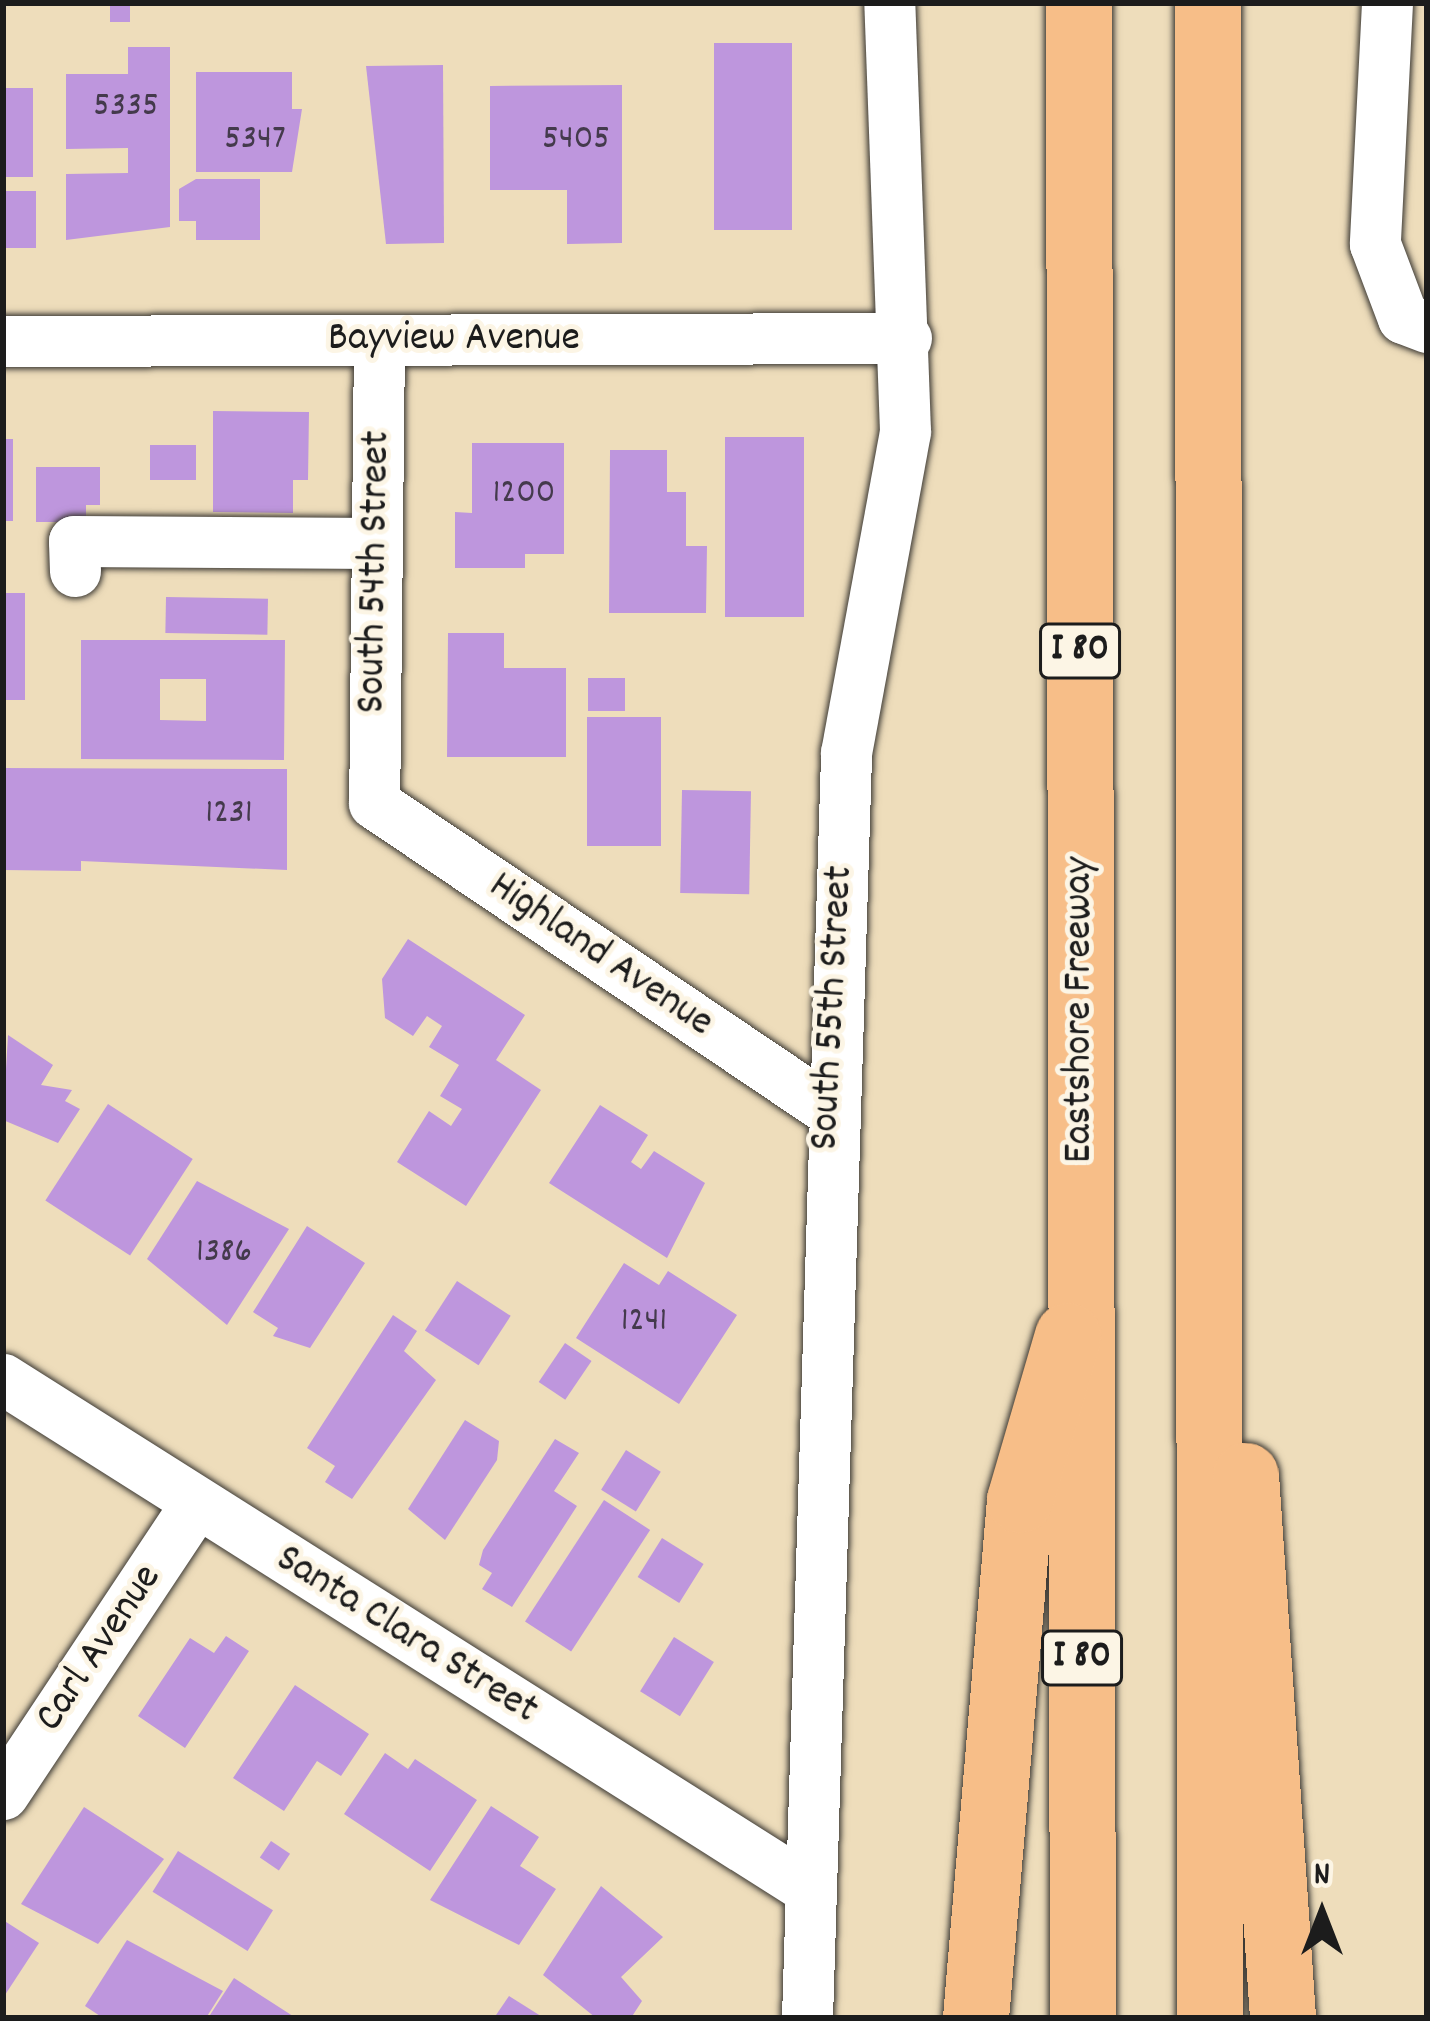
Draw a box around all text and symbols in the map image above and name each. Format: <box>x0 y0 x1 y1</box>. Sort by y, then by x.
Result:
house number: 5335 <box>93 86 159 130</box>
house number: 5347 <box>224 119 286 163</box>
house number: 5405 <box>542 119 610 163</box>
street label: Bayview Avenue <box>328 315 580 365</box>
street label: South 54th Street <box>348 430 404 714</box>
house number: 1200 <box>493 473 555 517</box>
road number: I 80 <box>1038 618 1122 684</box>
house number: 1231 <box>205 793 253 837</box>
street label: Eastshore Freeway <box>1056 857 1106 1163</box>
street label: Highland Avenue <box>478 862 722 1050</box>
street label: South 55th Street <box>801 864 867 1152</box>
house number: 1386 <box>196 1232 252 1276</box>
house number: 1241 <box>621 1301 667 1345</box>
street label: Santa Clara Street <box>266 1535 546 1737</box>
street label: Carl Avenue <box>26 1556 174 1742</box>
road number: I 80 <box>1040 1625 1124 1691</box>
north arrow <box>1262 1853 1382 1973</box>
text: N <box>1314 1853 1330 1900</box>

